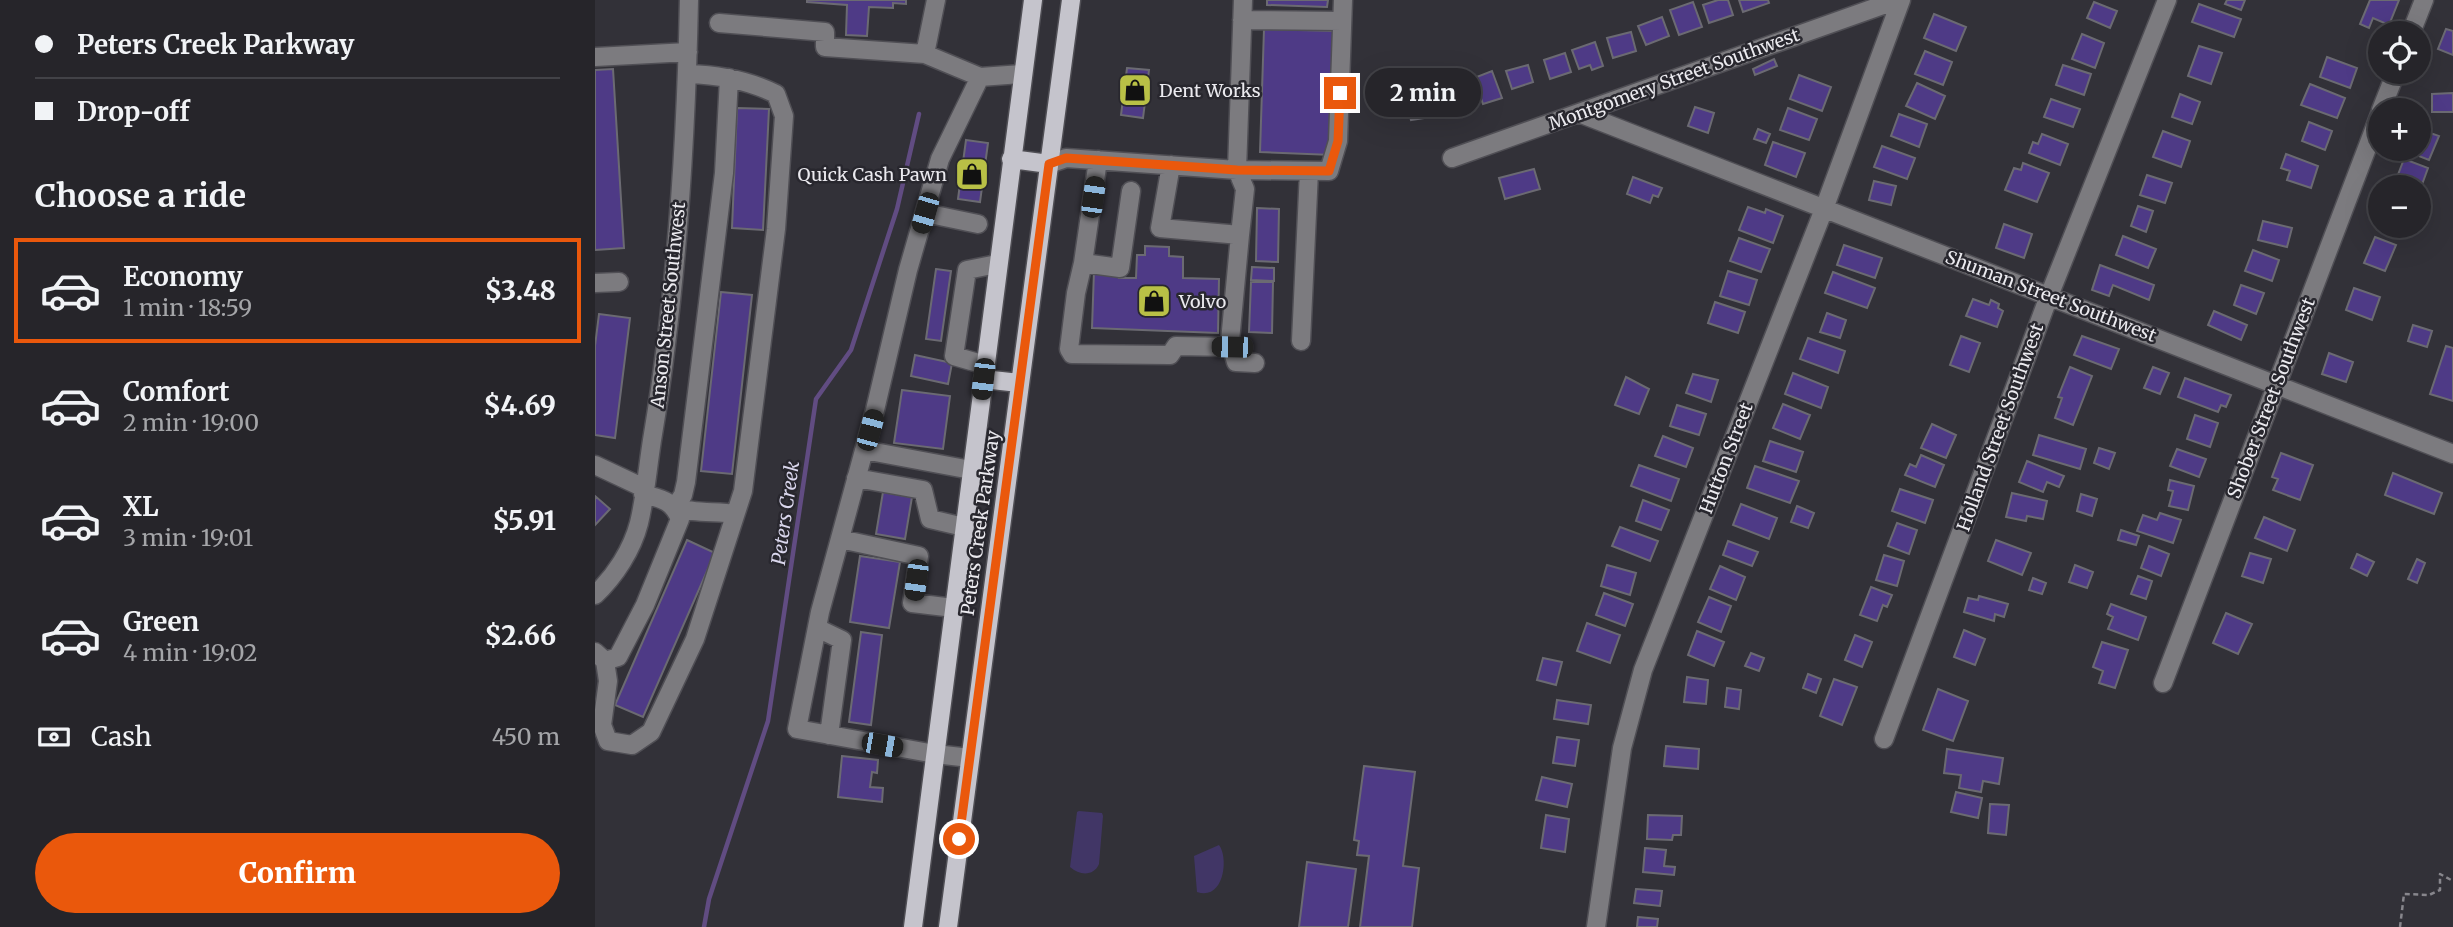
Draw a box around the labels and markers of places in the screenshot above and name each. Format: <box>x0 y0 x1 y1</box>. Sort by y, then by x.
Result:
shop icon: Dent Works <box>1116 71 1154 109</box>
place label: Dent Works <box>1159 79 1261 102</box>
shop icon: Quick Cash Pawn <box>953 155 991 193</box>
place label: Quick Cash Pawn <box>798 163 947 186</box>
shop icon: Volvo <box>1135 282 1173 320</box>
place label: Volvo <box>1178 290 1226 313</box>

